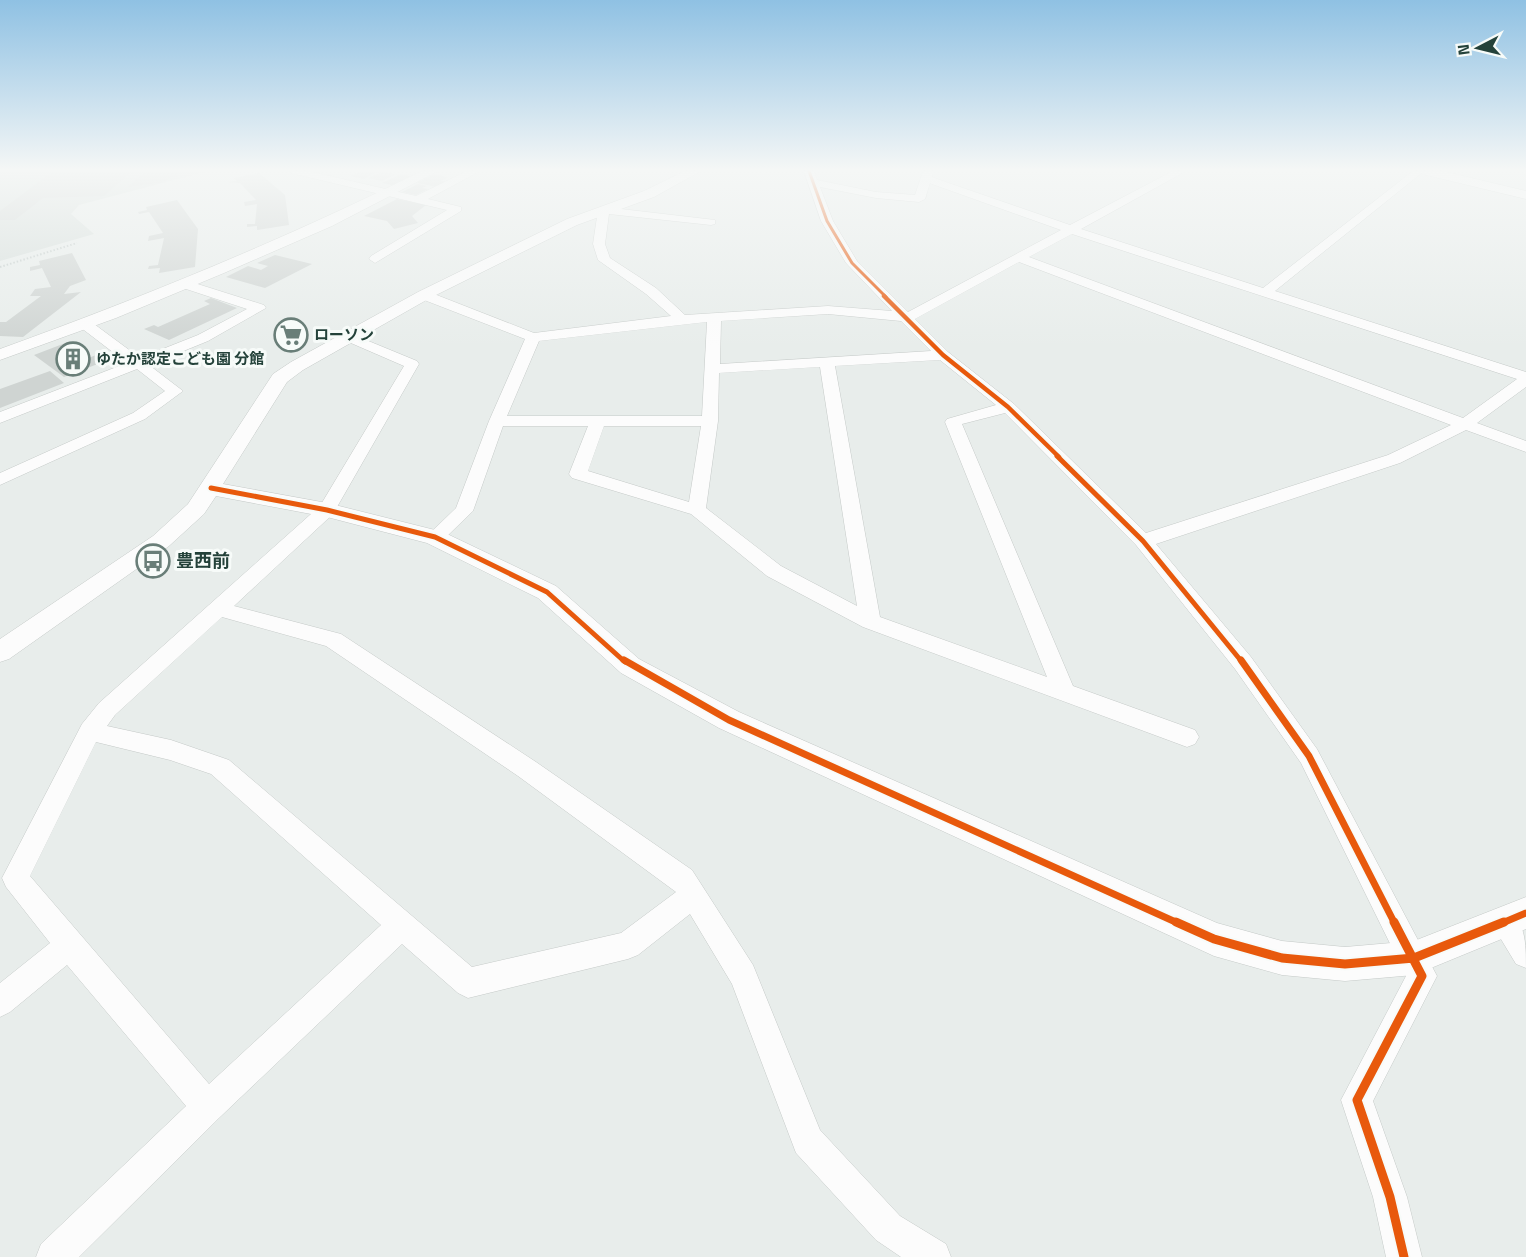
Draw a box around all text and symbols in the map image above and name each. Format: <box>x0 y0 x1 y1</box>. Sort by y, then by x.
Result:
north arrow <box>1448 18 1508 78</box>
text: N <box>1451 43 1476 57</box>
supermarket icon: ローソン <box>273 317 309 353</box>
place label: ローソン <box>314 323 374 346</box>
building icon: ゆたか認定こども園 分館 <box>55 341 91 377</box>
place label: ゆたか認定こども園 分館 <box>96 347 264 370</box>
bus stop icon: 豊西前 <box>135 543 171 579</box>
place label: 豊西前 <box>176 547 230 574</box>

